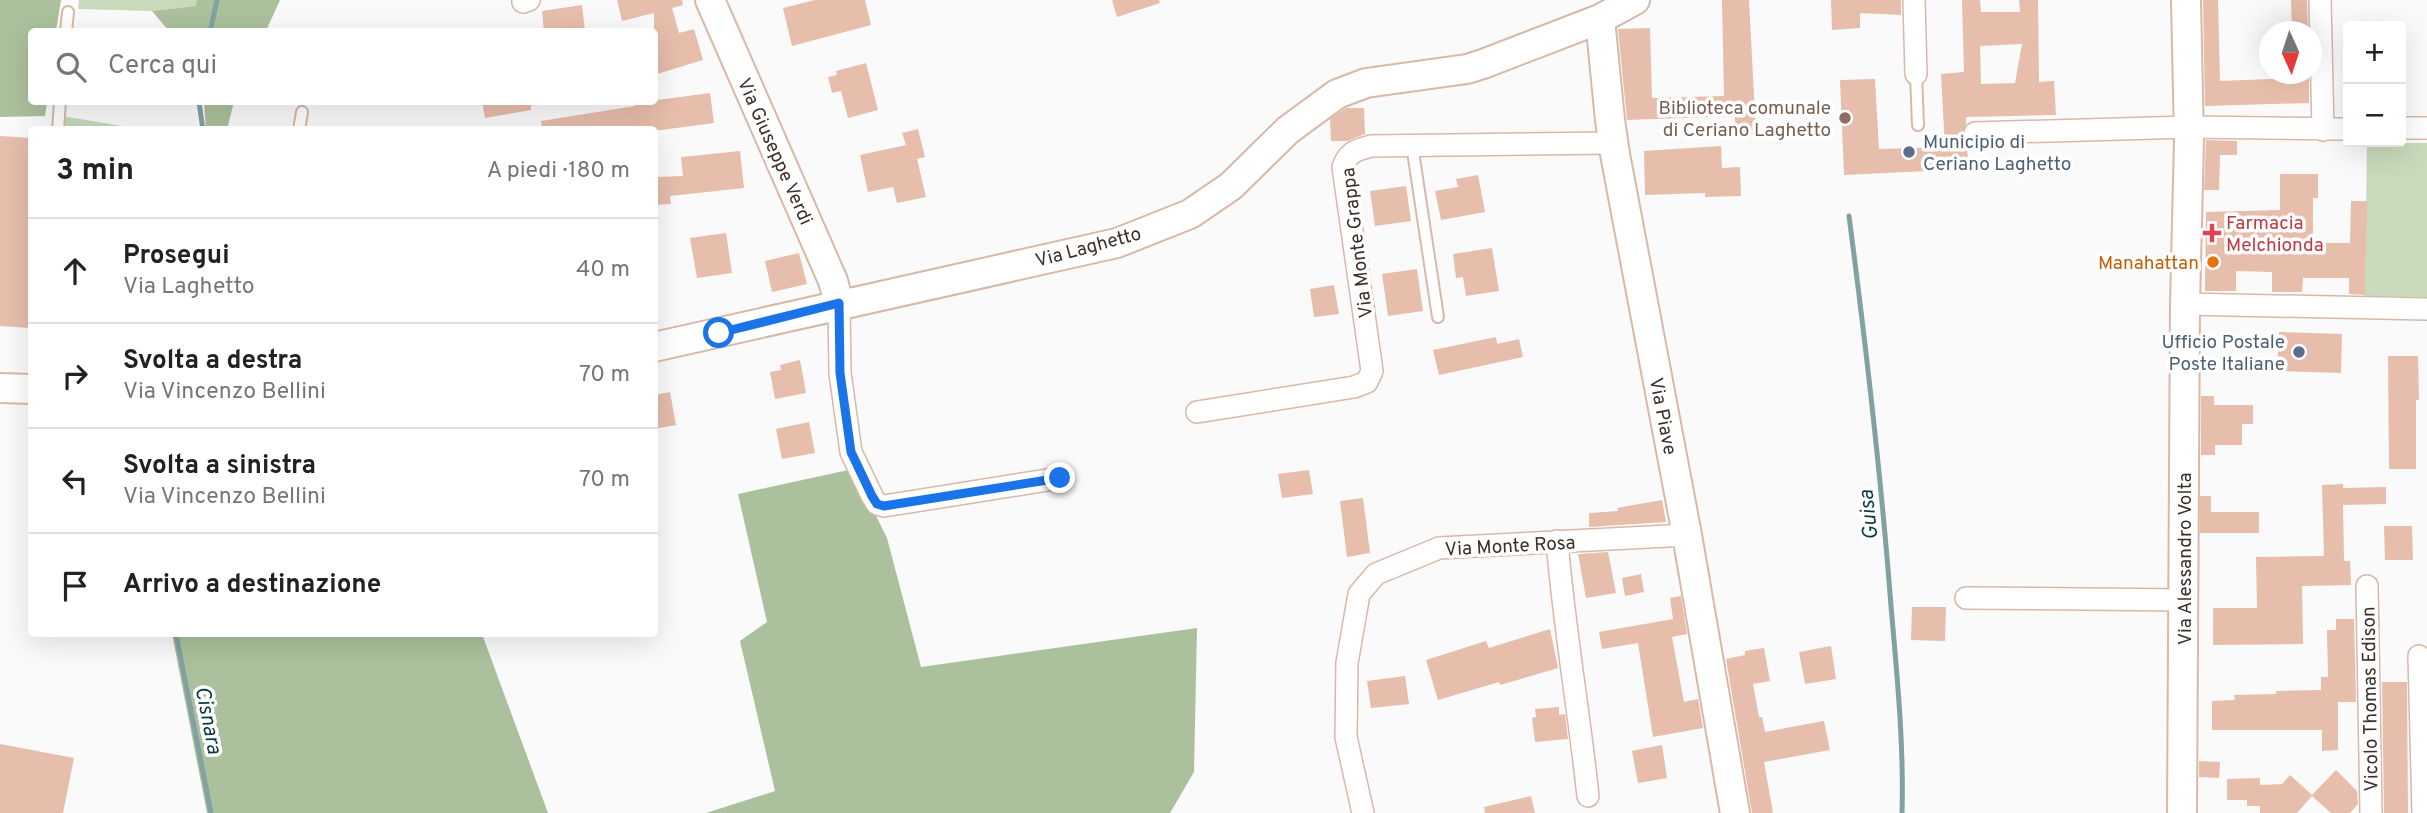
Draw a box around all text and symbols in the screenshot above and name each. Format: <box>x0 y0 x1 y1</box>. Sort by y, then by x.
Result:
north arrow <box>2259 21 2322 84</box>
map controls <box>2343 21 2406 147</box>
button: + <box>2343 21 2406 84</box>
search box <box>28 28 658 105</box>
icon: search <box>52 48 90 86</box>
text: Cerca qui <box>108 50 217 83</box>
street label: Via Giuseppe Verdi <box>731 75 817 229</box>
button: − <box>2343 84 2406 147</box>
place label: Biblioteca comunale di Ceriano Laghetto <box>1658 97 1831 143</box>
marker: Biblioteca comunale di Ceriano Laghetto <box>1837 110 1853 126</box>
place label: Municipio di Ceriano Laghetto <box>1923 131 2071 177</box>
marker: Municipio di Ceriano Laghetto <box>1901 144 1917 160</box>
text: 3 min <box>56 153 134 190</box>
text: A piedi · 180 m <box>487 157 630 186</box>
street label: Via Monte Grappa <box>1337 166 1379 319</box>
place label: Farmacia Melchionda <box>2226 212 2324 258</box>
street label: Via Laghetto <box>1033 222 1144 274</box>
marker: Farmacia Melchionda <box>2204 225 2220 241</box>
text: Prosegui <box>123 240 230 273</box>
icon: ahead <box>56 252 94 290</box>
place label: Manahattan <box>2098 252 2199 276</box>
marker: Manahattan <box>2205 254 2221 270</box>
text: 40 m <box>576 256 630 285</box>
text: Via Laghetto <box>123 273 255 302</box>
route start <box>703 317 734 348</box>
place label: Ufficio Postale Poste Italiane <box>2162 331 2285 377</box>
marker: Ufficio Postale Poste Italiane <box>2291 344 2307 360</box>
text: Svolta a destra <box>123 345 302 378</box>
icon: right <box>56 357 94 395</box>
text: 70 m <box>579 361 630 390</box>
street label: Via Piave <box>1643 376 1681 457</box>
text: Via Vincenzo Bellini <box>123 378 326 407</box>
text: Svolta a sinistra <box>123 450 316 483</box>
icon: left <box>56 462 94 500</box>
route end <box>1044 462 1075 493</box>
text: 70 m <box>579 466 630 495</box>
street label: Via Alessandro Volta <box>2174 473 2198 645</box>
text: Via Vincenzo Bellini <box>123 483 326 512</box>
water label: Guisa <box>1853 488 1886 541</box>
street label: Via Monte Rosa <box>1444 532 1576 562</box>
icon: arrive <box>56 567 94 605</box>
text: Arrivo a destinazione <box>123 569 381 602</box>
street label: Vicolo Thomas Edison <box>2357 606 2385 792</box>
water label: Cisnara <box>188 684 227 757</box>

